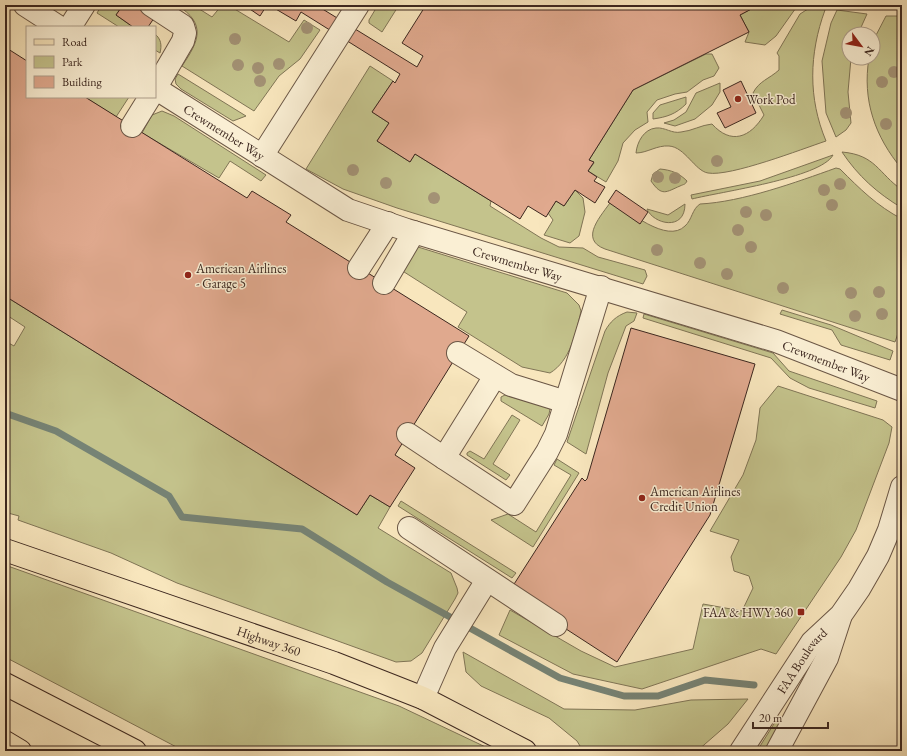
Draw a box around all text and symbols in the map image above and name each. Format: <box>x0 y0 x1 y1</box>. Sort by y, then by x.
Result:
legend <box>26 26 156 98</box>
north arrow <box>841 26 881 66</box>
text: Road <box>62 34 88 50</box>
text: N <box>861 44 878 59</box>
text: Park <box>62 54 83 70</box>
text: Building <box>62 74 103 90</box>
place label: Work Pod <box>746 91 796 108</box>
marker: Work Pod <box>733 94 743 104</box>
street label: Crewmember Way <box>180 100 268 164</box>
street label: Crewmember Way <box>470 242 565 285</box>
place label: American Airlines - Garage 5 <box>195 260 286 292</box>
marker: American Airlines - Garage 5 <box>183 270 193 280</box>
street label: Crewmember Way <box>780 336 873 386</box>
place label: American Airlines Credit Union <box>649 483 740 515</box>
marker: American Airlines Credit Union <box>637 493 647 503</box>
place label: FAA & HWY 360 <box>703 604 793 621</box>
marker: FAA & HWY 360 <box>796 607 806 617</box>
street label: Highway 360 <box>234 622 303 660</box>
street label: FAA Boulevard <box>773 624 831 697</box>
scale bar <box>753 704 828 730</box>
text: 20 m <box>759 710 783 726</box>

